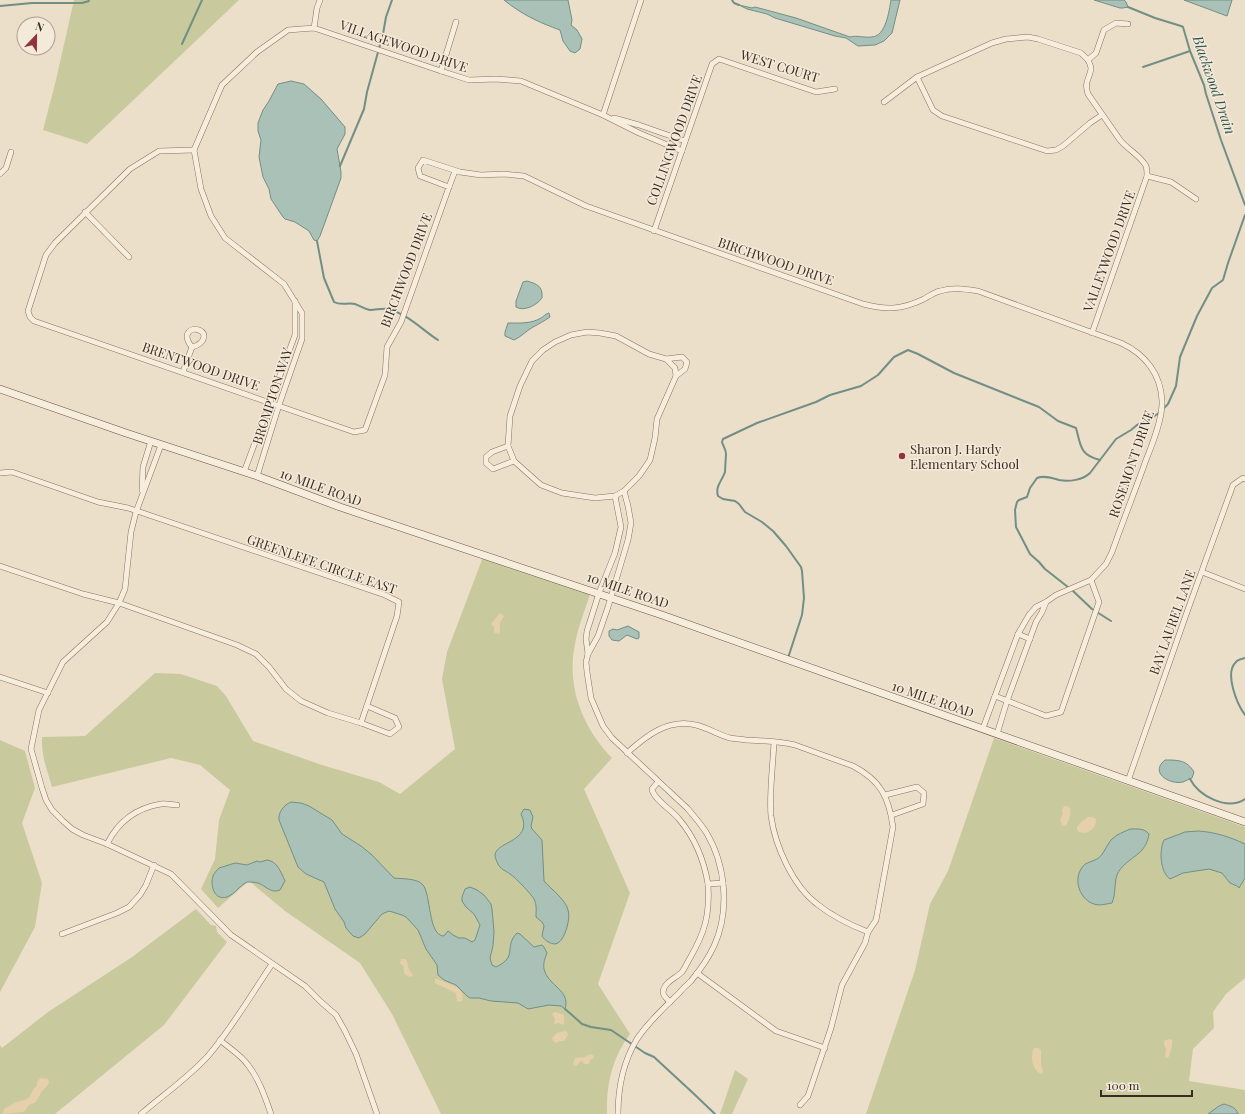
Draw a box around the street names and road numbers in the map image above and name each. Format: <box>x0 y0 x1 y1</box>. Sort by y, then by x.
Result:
street label: VILLAGEWOOD DRIVE <box>337 15 471 75</box>
street label: WEST COURT <box>738 45 822 86</box>
street label: COLLINGWOOD DRIVE <box>642 72 705 208</box>
street label: VALLEYWOOD DRIVE <box>1078 188 1138 315</box>
street label: BIRCHWOOD DRIVE <box>376 210 435 329</box>
street label: BIRCHWOOD DRIVE <box>716 233 836 288</box>
street label: BRENTWOOD DRIVE <box>140 337 262 394</box>
street label: BROMPTON WAY <box>248 345 295 446</box>
street label: ROSEMONT DRIVE <box>1104 408 1157 520</box>
street label: 10 MILE ROAD <box>278 464 364 509</box>
street label: GREENLEFE CIRCLE EAST <box>245 530 399 597</box>
street label: BAY LAUREL LANE <box>1145 567 1198 677</box>
street label: 10 MILE ROAD <box>585 568 671 611</box>
street label: 10 MILE ROAD <box>890 677 976 720</box>

